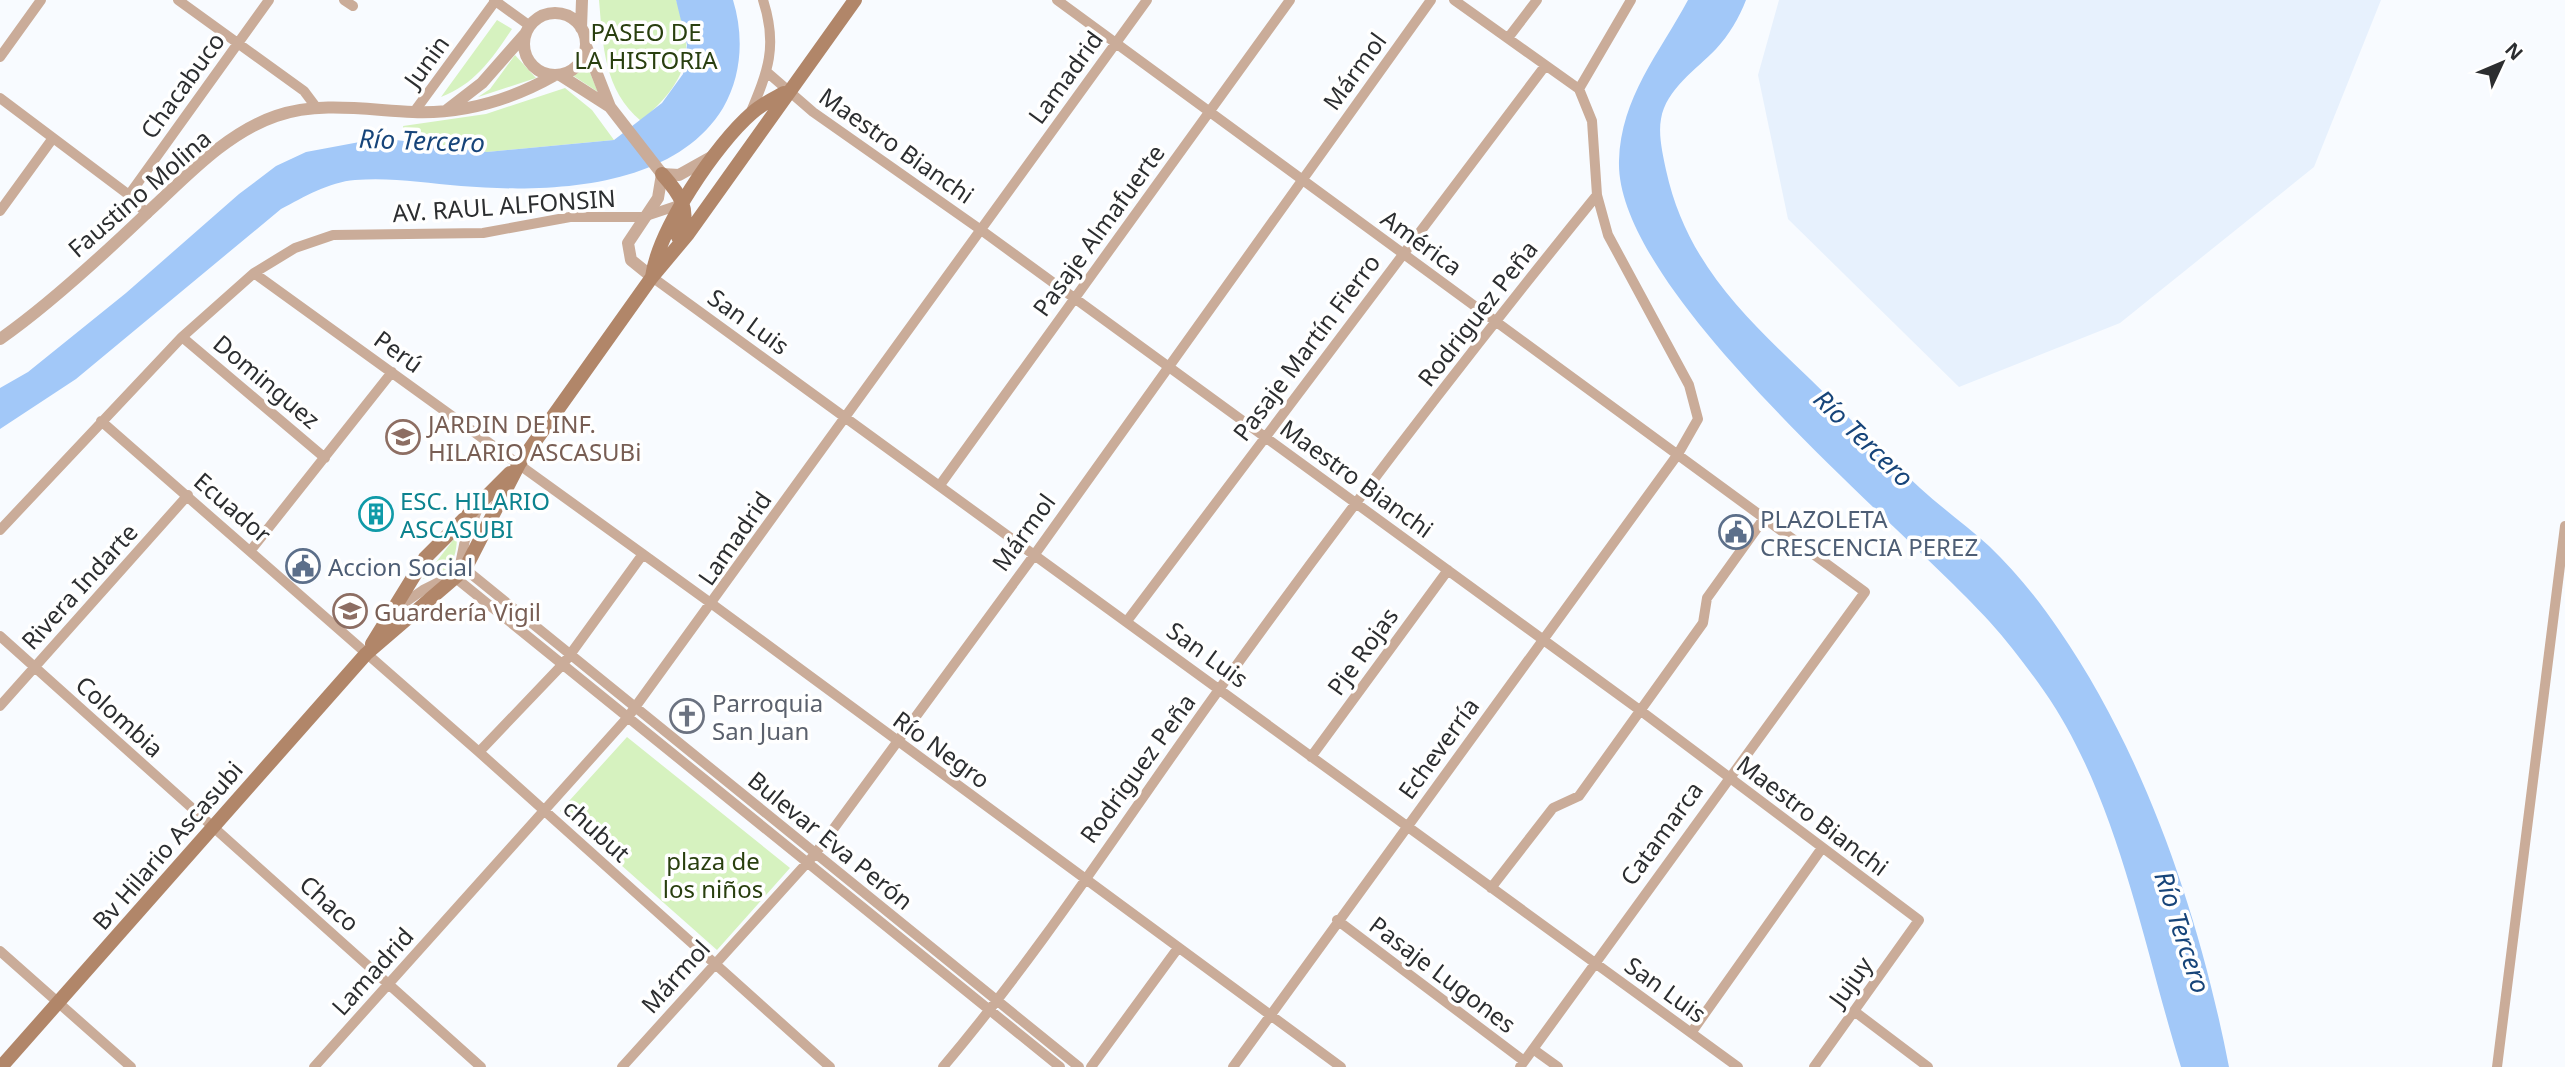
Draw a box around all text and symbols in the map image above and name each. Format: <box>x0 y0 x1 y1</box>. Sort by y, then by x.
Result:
park label: PASEO DE LA HISTORIA <box>574 15 718 76</box>
street label: Lamadrid <box>1020 24 1110 130</box>
street label: Chacabuco <box>132 25 232 145</box>
street label: Mármol <box>1315 26 1393 116</box>
street label: Junin <box>395 28 456 95</box>
north arrow <box>2467 28 2537 98</box>
text: N <box>2500 37 2529 66</box>
street label: Maestro Bianchi <box>813 79 981 211</box>
water label: Río Tercero <box>358 120 486 160</box>
street label: Faustino Molina <box>60 122 218 264</box>
street label: Pasaje Almafuerte <box>1024 137 1172 323</box>
street label: AV. RAUL ALFONSIN <box>391 181 617 229</box>
street label: América <box>1375 201 1469 283</box>
street label: Rodriguez Peña <box>1409 233 1545 393</box>
street label: Pasaje Martín Fierro <box>1225 247 1387 447</box>
street label: San Luis <box>702 280 796 362</box>
street label: Perú <box>368 322 430 380</box>
street label: Dominguez <box>207 327 327 435</box>
water label: Río Tercero <box>1806 381 1922 495</box>
place label: JARDIN DE INF. HILARIO ASCASUBi <box>426 407 641 468</box>
street label: Maestro Bianchi <box>1274 411 1440 545</box>
school or university icon: JARDIN DE INF. HILARIO ASCASUBi <box>384 418 422 456</box>
street label: Ecuador <box>187 464 279 550</box>
place label: ESC. HILARIO ASCASUBI <box>400 484 550 545</box>
street label: Lamadrid <box>690 484 778 592</box>
street label: Mármol <box>984 487 1062 577</box>
building icon: ESC. HILARIO ASCASUBI <box>357 495 395 533</box>
place label: PLAZOLETA CRESCENCIA PEREZ <box>1760 502 1978 563</box>
public building icon: PLAZOLETA CRESCENCIA PEREZ <box>1717 513 1755 551</box>
street label: Rivera Indarte <box>13 516 145 656</box>
public building icon: Accion Social <box>284 547 322 585</box>
place label: Accion Social <box>328 550 473 583</box>
school or university icon: Guardería Vigil <box>331 592 369 630</box>
place label: Guardería Vigil <box>374 595 541 628</box>
street label: Pje Rojas <box>1319 600 1405 702</box>
street label: San Luis <box>1161 613 1255 695</box>
street label: Colombia <box>69 668 171 764</box>
place label: Parroquia San Juan <box>712 686 823 747</box>
street label: Rodriguez Peña <box>1072 687 1202 849</box>
street label: Echeverría <box>1390 691 1486 805</box>
church icon: Parroquia San Juan <box>668 697 706 735</box>
street label: Río Negro <box>887 703 997 795</box>
street label: Maestro Bianchi <box>1730 747 1896 883</box>
street label: Bv Hilario Ascasubi <box>84 754 250 936</box>
street label: Bulevar Eva Perón <box>742 763 920 917</box>
street label: Catamarca <box>1612 774 1710 892</box>
street label: chubut <box>556 791 638 869</box>
park label: plaza de los niños <box>663 844 763 905</box>
water label: Río Tercero <box>2146 866 2220 998</box>
street label: Chaco <box>293 867 367 939</box>
street label: Pasaje Lugones <box>1363 908 1523 1040</box>
street label: Lamadrid <box>324 920 420 1022</box>
street label: Mármol <box>633 932 717 1020</box>
street label: San Luis <box>1619 948 1713 1030</box>
street label: Jujuy <box>1819 949 1880 1014</box>

